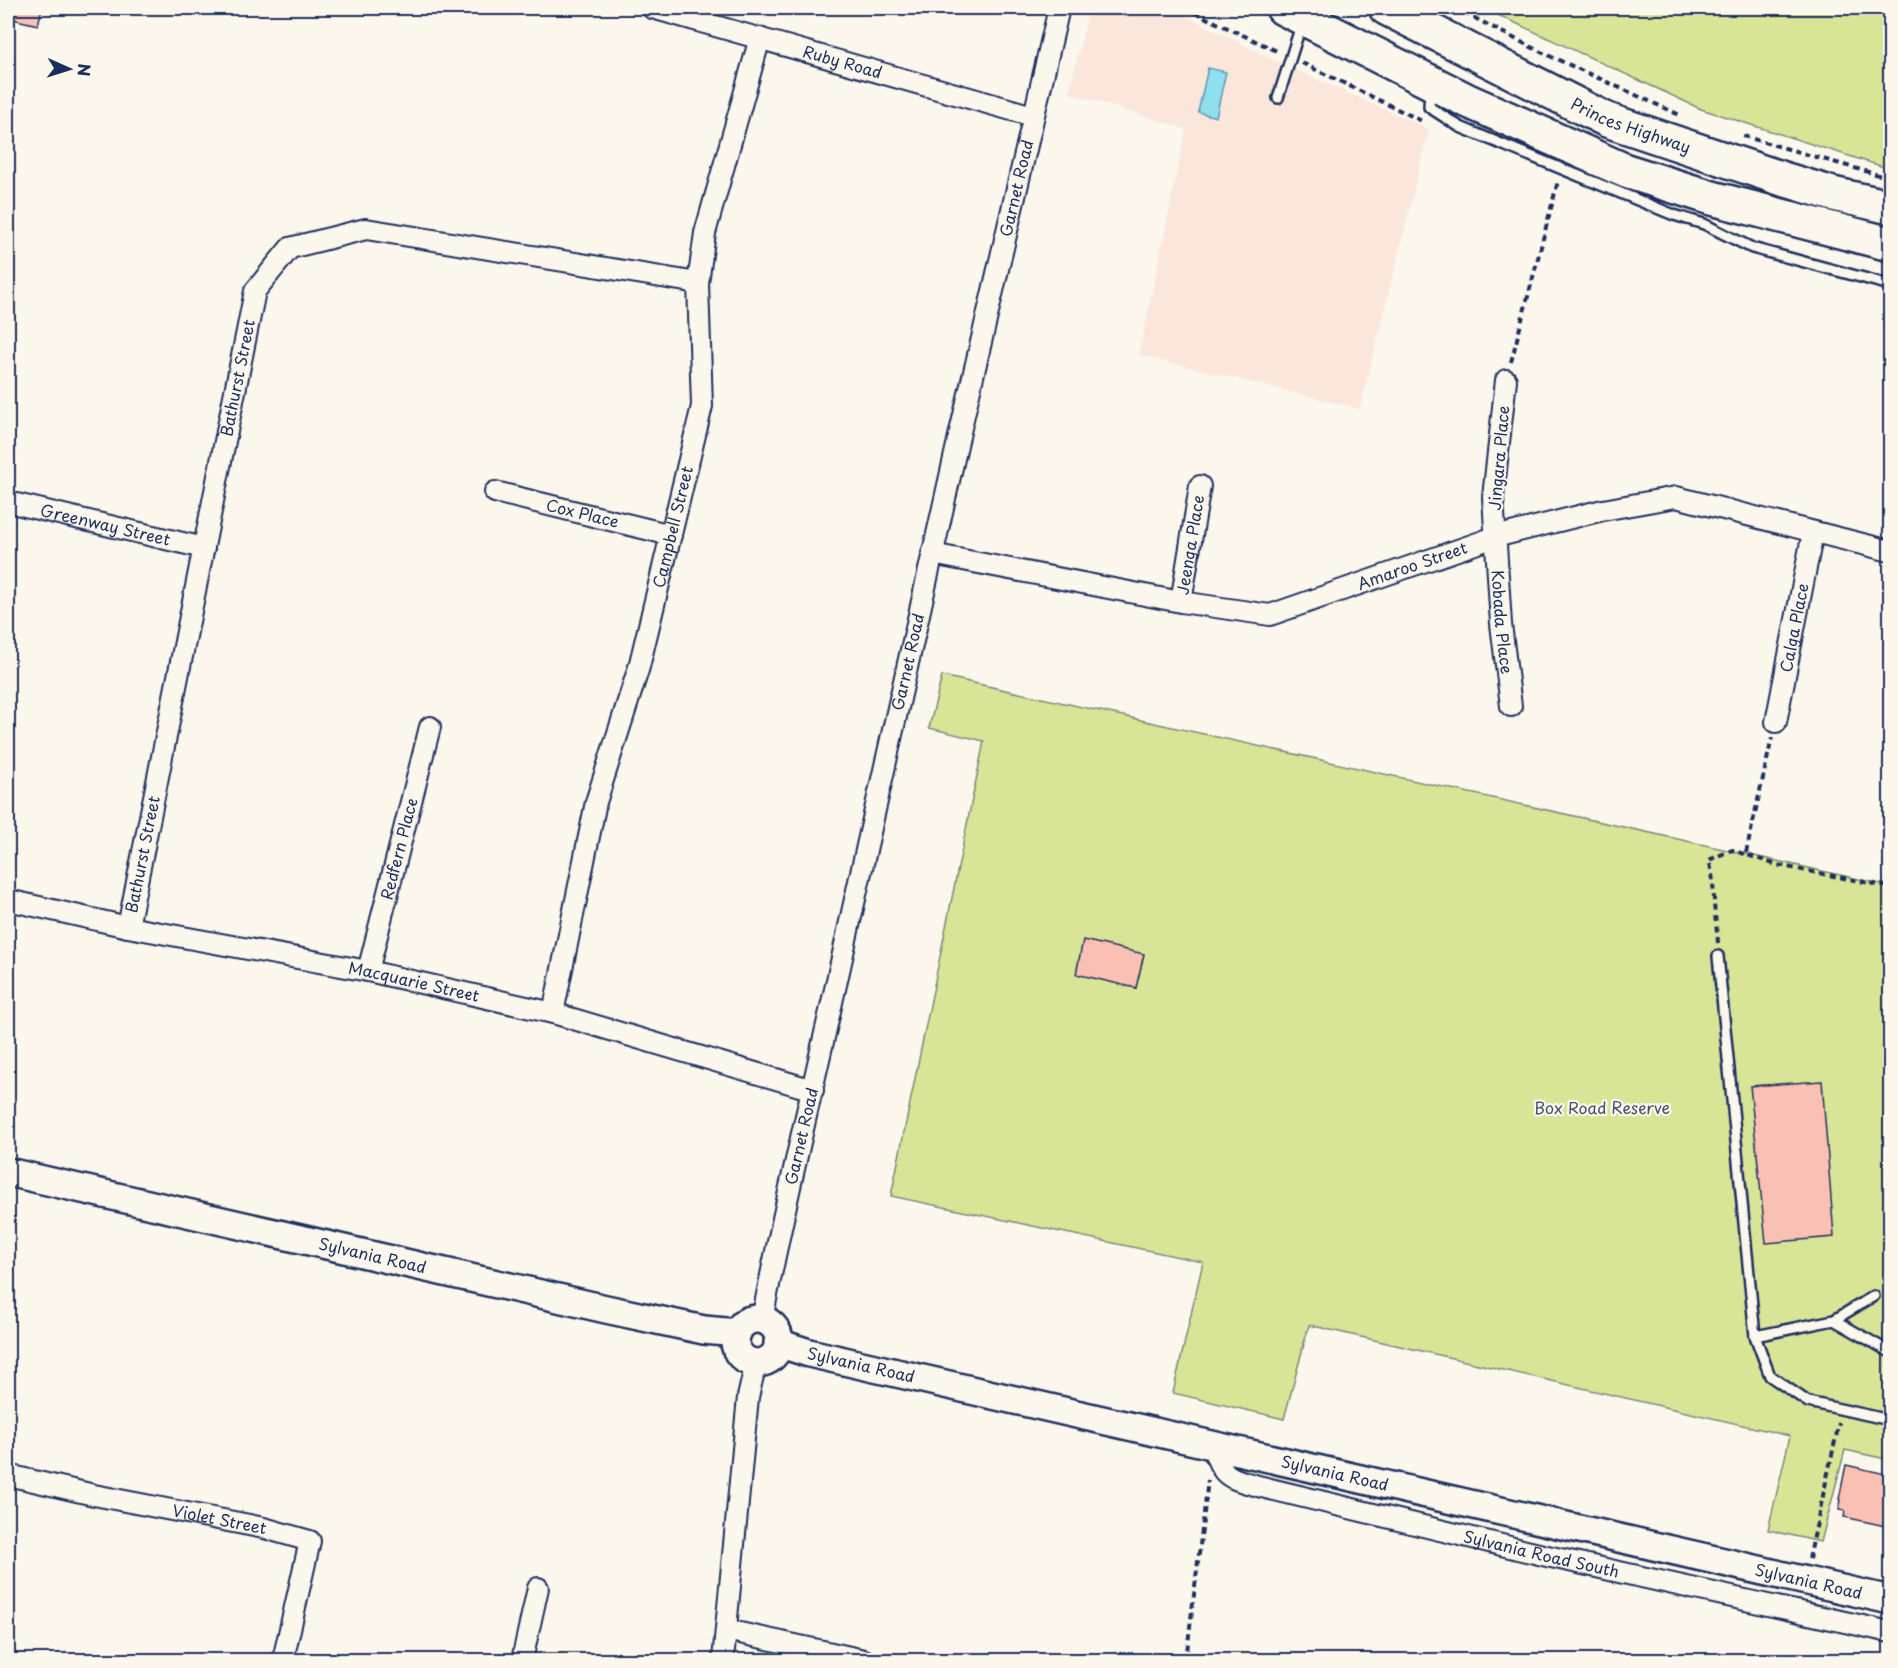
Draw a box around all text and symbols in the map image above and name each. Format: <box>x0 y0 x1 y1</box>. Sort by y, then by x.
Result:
street label: Ruby Road <box>800 38 885 84</box>
north arrow <box>39 39 99 99</box>
text: N <box>73 63 97 77</box>
street label: Princes Highway <box>1567 91 1694 158</box>
street label: Garnet Road <box>993 137 1038 239</box>
street label: Bathurst Street <box>213 317 260 438</box>
street label: Jingara Place <box>1481 405 1515 511</box>
street label: Campbell Street <box>646 463 698 590</box>
street label: Cox Place <box>544 492 622 533</box>
street label: Jeenga Place <box>1169 493 1209 596</box>
street label: Greenway Street <box>38 497 173 551</box>
street label: Amaroo Street <box>1354 534 1471 595</box>
street label: Kobada Place <box>1487 569 1520 675</box>
street label: Calga Place <box>1773 581 1814 674</box>
street label: Garnet Road <box>884 611 929 713</box>
street label: Bathurst Street <box>118 793 165 915</box>
street label: Redfern Place <box>374 795 423 902</box>
street label: Macquarie Street <box>347 955 482 1007</box>
street label: Garnet Road <box>778 1085 823 1187</box>
park label: Box Road Reserve <box>1534 1095 1670 1119</box>
street label: Sylvania Road <box>317 1231 429 1278</box>
street label: Sylvania Road <box>805 1340 917 1388</box>
street label: Sylvania Road <box>1279 1448 1391 1496</box>
street label: Violet Street <box>170 1497 269 1539</box>
street label: Sylvania Road South <box>1461 1523 1622 1583</box>
street label: Sylvania Road <box>1753 1557 1865 1604</box>

